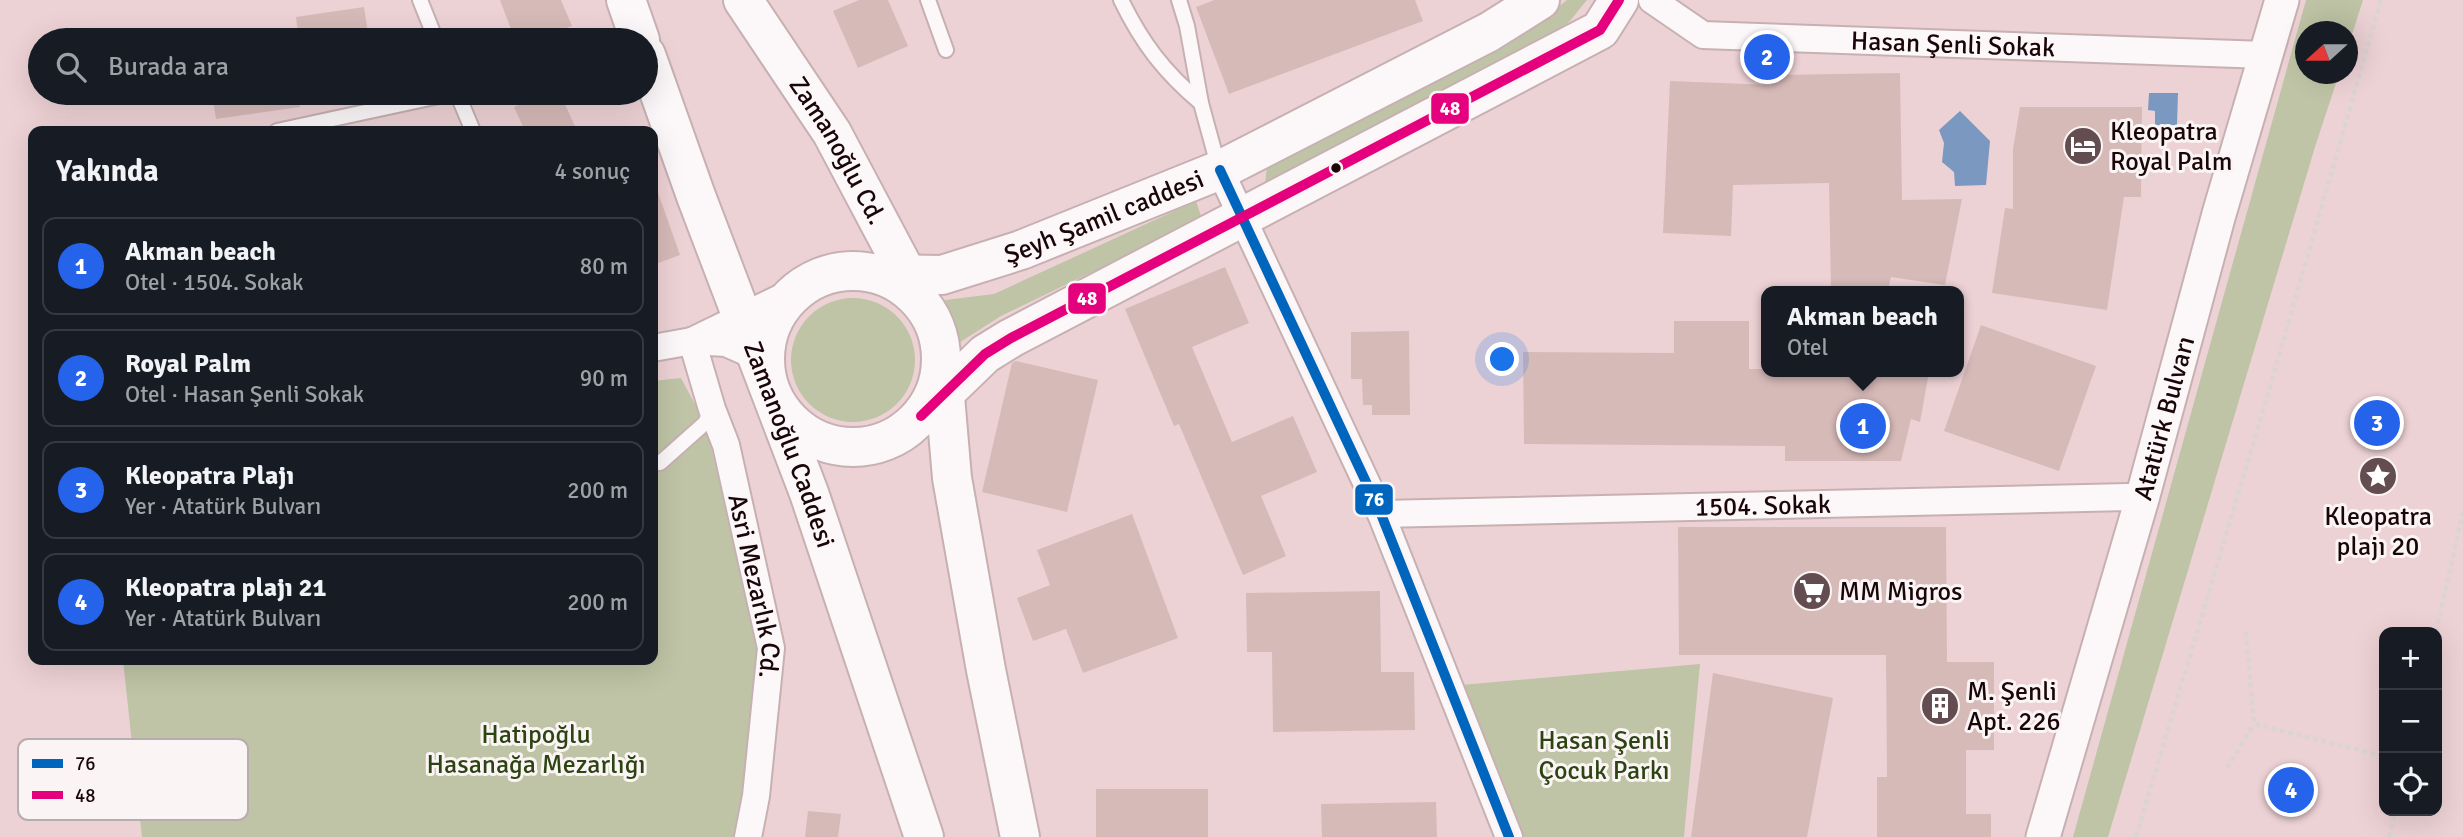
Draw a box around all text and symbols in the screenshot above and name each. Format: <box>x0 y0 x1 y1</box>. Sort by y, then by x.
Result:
north arrow <box>2295 21 2358 84</box>
street label: Hasan Şenli Sokak <box>1850 25 2056 65</box>
search box <box>28 28 658 105</box>
pin: 2 <box>1744 31 1790 83</box>
icon: search <box>52 48 90 86</box>
text: Burada ara <box>108 51 229 83</box>
street label: Zamanoğlu Cd. <box>782 71 893 230</box>
line badge: 48 <box>1430 92 1470 125</box>
text: 48 <box>1440 97 1460 121</box>
place label: Kleopatra Royal Palm <box>2110 116 2232 178</box>
hotel icon: Kleopatra Royal Palm <box>2062 125 2104 167</box>
text: Yakında <box>56 153 159 190</box>
text: 4 sonuç <box>555 157 630 186</box>
unlabelled marker <box>1329 161 1343 175</box>
street label: Şeyh Şamil caddesi <box>1000 163 1209 271</box>
text: Akman beach <box>125 236 276 268</box>
text: 1 <box>75 252 87 281</box>
text: 80 m <box>580 252 628 281</box>
text: Otel · 1504. Sokak <box>125 268 304 297</box>
line badge: 48 <box>1067 282 1107 315</box>
popup <box>1761 286 1964 377</box>
text: 48 <box>1077 287 1097 311</box>
text: Akman beach <box>1787 301 1938 333</box>
text: Otel <box>1787 333 1828 362</box>
street label: Atatürk Bulvarı <box>2127 333 2202 504</box>
street label: Zamanoğlu Caddesi <box>736 337 841 552</box>
your location <box>1485 342 1519 376</box>
text: Royal Palm <box>125 348 251 380</box>
text: 2 <box>75 364 87 393</box>
text: 90 m <box>580 364 628 393</box>
text: Otel · Hasan Şenli Sokak <box>125 380 364 409</box>
pin: 3 <box>2354 397 2400 449</box>
pin: 1 <box>1840 400 1886 452</box>
place icon: Kleopatra plajı 20 <box>2357 455 2399 497</box>
text: Kleopatra Plajı <box>125 460 294 492</box>
text: 3 <box>75 476 87 505</box>
text: 200 m <box>567 476 628 505</box>
line badge: 76 <box>1354 483 1394 516</box>
text: 76 <box>1364 488 1384 512</box>
street label: 1504. Sokak <box>1695 489 1831 524</box>
street label: Asri Mezarlık Cd. <box>720 491 786 680</box>
text: Yer · Atatürk Bulvarı <box>125 492 321 521</box>
place label: Kleopatra plajı 20 <box>2324 501 2432 563</box>
supermarket icon: MM Migros <box>1791 570 1833 612</box>
text: Kleopatra plajı 21 <box>125 572 327 604</box>
place label: MM Migros <box>1839 576 1962 608</box>
text: 4 <box>75 588 87 617</box>
text: 200 m <box>567 588 628 617</box>
text: Yer · Atatürk Bulvarı <box>125 604 321 633</box>
map controls <box>2379 627 2442 816</box>
button: + <box>2379 627 2442 690</box>
place label: M. Şenli Apt. 226 <box>1967 676 2060 738</box>
building icon: M. Şenli Apt. 226 <box>1919 685 1961 727</box>
button: − <box>2379 690 2442 753</box>
park label: Hatipoğlu Hasanağa Mezarlığı <box>427 719 645 781</box>
park label: Hasan Şenli Çocuk Parkı <box>1538 725 1670 787</box>
legend <box>18 739 248 820</box>
text: 76 <box>75 752 96 776</box>
button: locate <box>2379 753 2442 816</box>
pin: 4 <box>2268 764 2314 816</box>
text: 48 <box>75 784 96 808</box>

